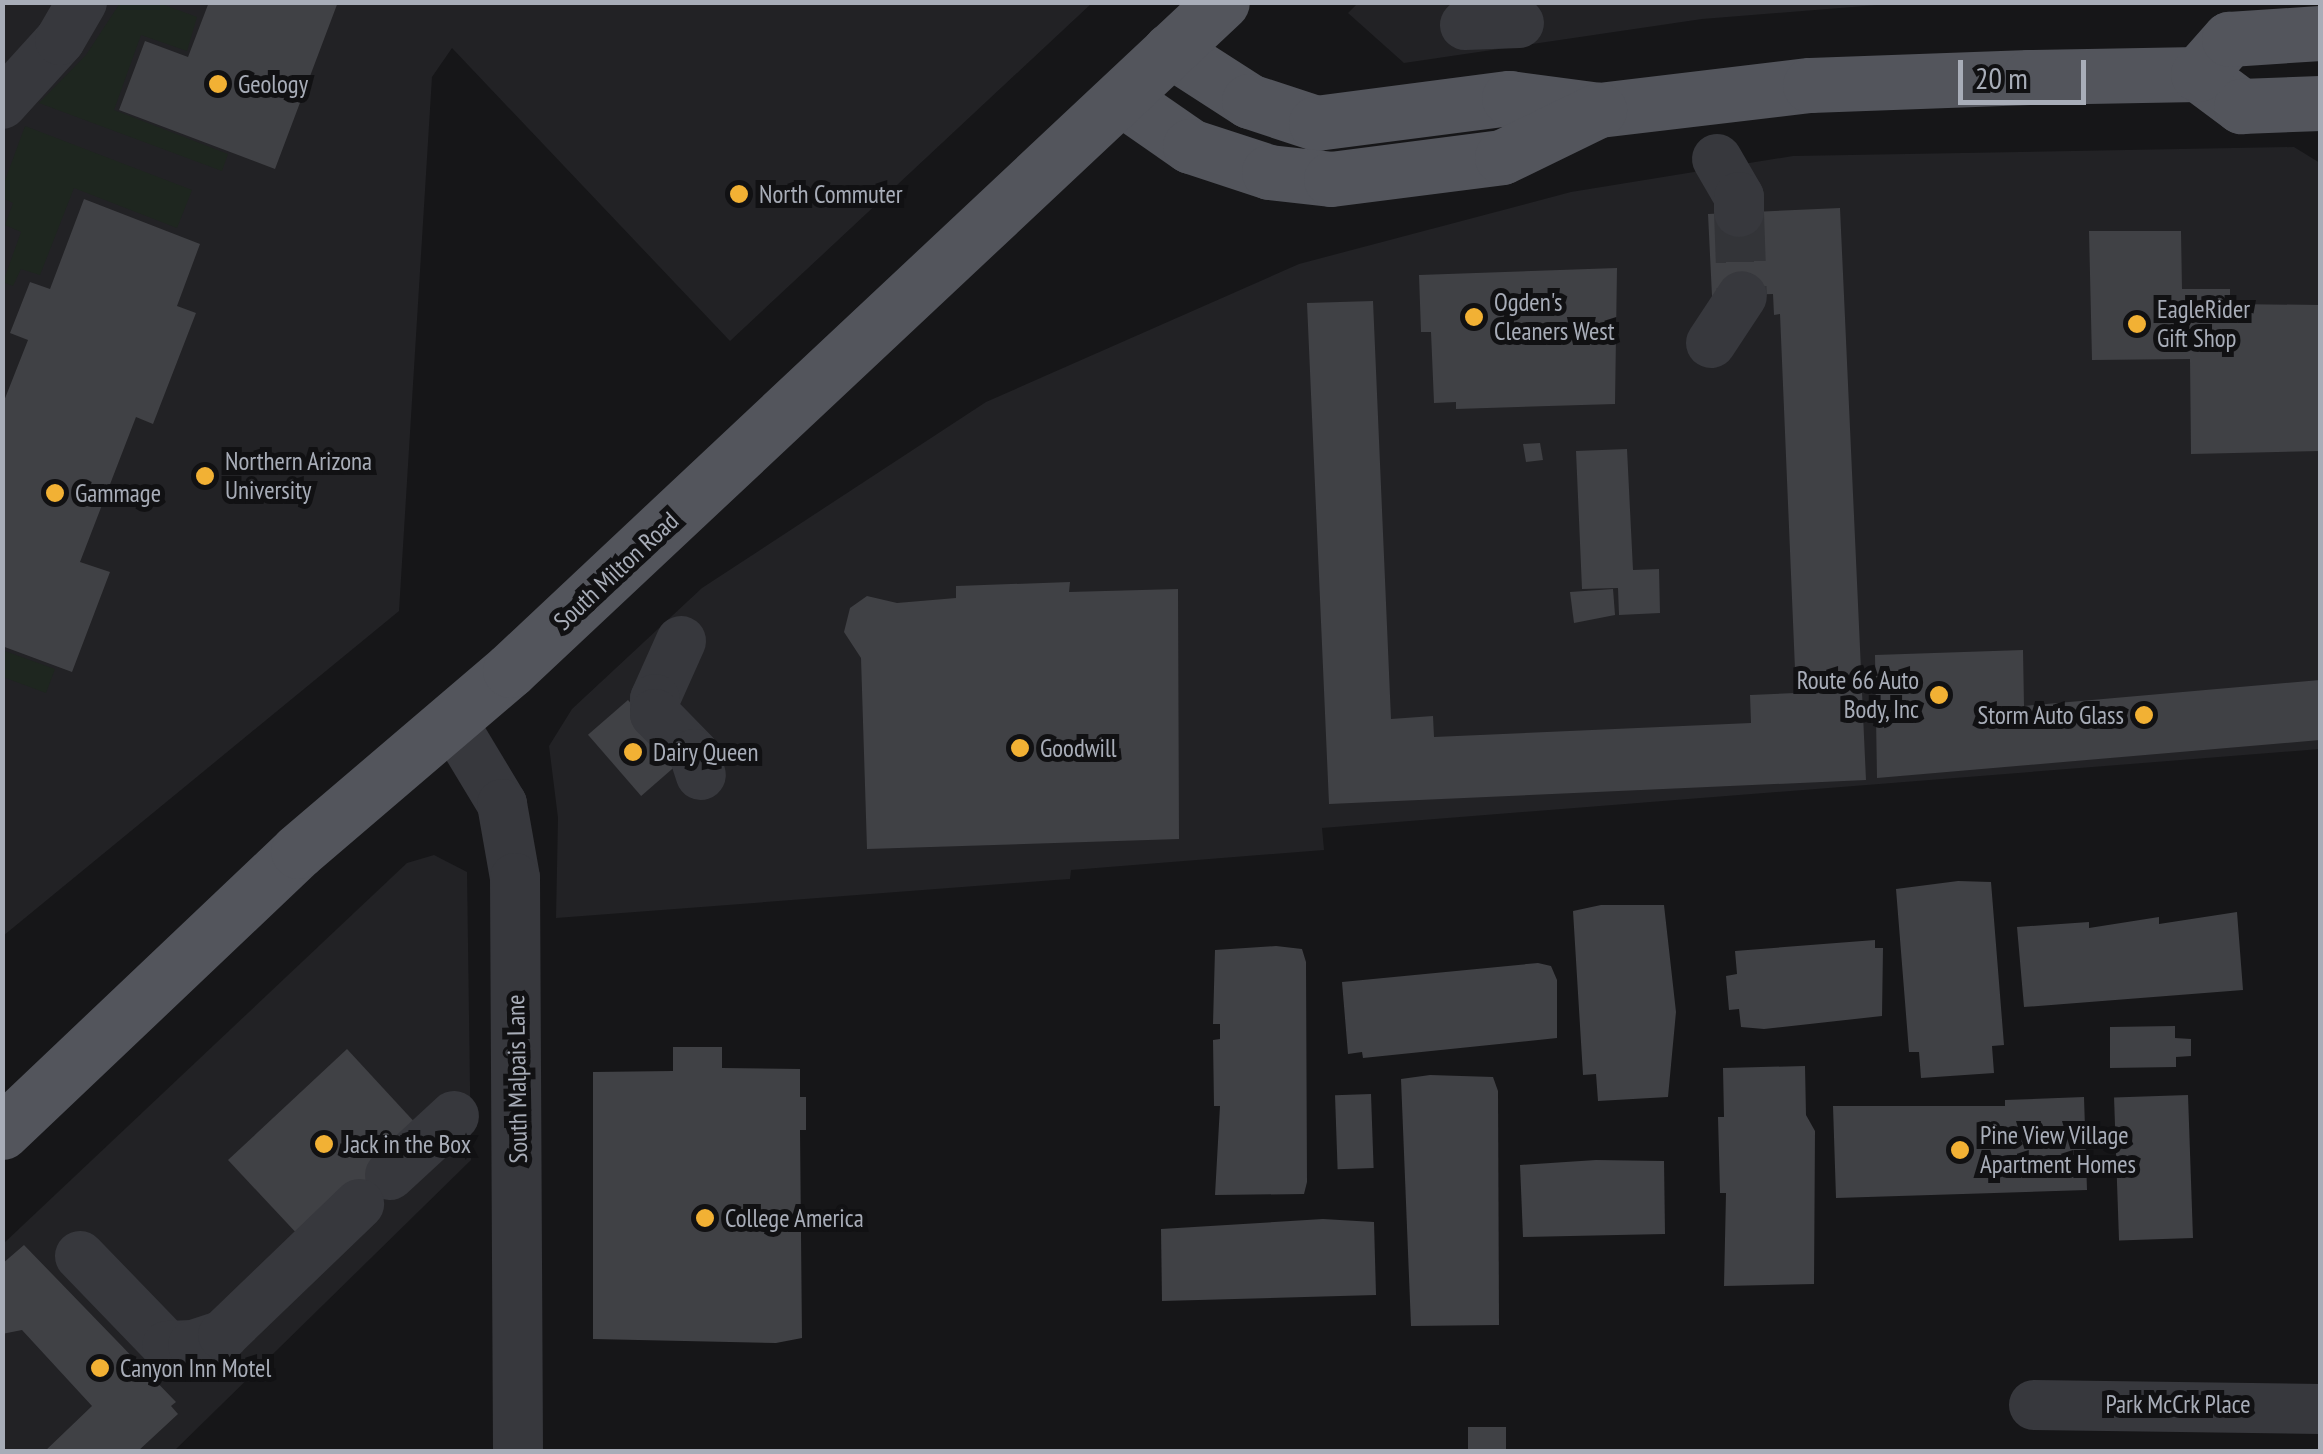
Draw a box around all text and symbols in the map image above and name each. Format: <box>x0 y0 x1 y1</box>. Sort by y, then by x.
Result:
scale bar <box>1963 40 2090 102</box>
text: 20 m <box>1975 58 2028 97</box>
place label: Geology <box>238 69 308 99</box>
marker: Geology <box>207 73 229 95</box>
place label: North Commuter <box>759 179 903 209</box>
marker: North Commuter <box>728 183 750 205</box>
place label: Ogden's Cleaners West <box>1494 288 1615 347</box>
place label: EagleRider Gift Shop <box>2157 295 2250 354</box>
marker: Ogden's Cleaners West <box>1463 306 1485 328</box>
marker: EagleRider Gift Shop <box>2126 313 2148 335</box>
place label: Northern Arizona University <box>225 447 373 506</box>
marker: Northern Arizona University <box>194 465 216 487</box>
place label: Gammage <box>75 478 161 508</box>
marker: Gammage <box>44 482 66 504</box>
street label: South Milton Road <box>548 506 684 636</box>
place label: Route 66 Auto Body, Inc <box>1796 666 1919 725</box>
marker: Route 66 Auto Body, Inc <box>1928 684 1950 706</box>
place label: Storm Auto Glass <box>1977 700 2124 730</box>
marker: Storm Auto Glass <box>2133 704 2155 726</box>
place label: Goodwill <box>1040 733 1117 763</box>
place label: Dairy Queen <box>653 737 759 767</box>
marker: Goodwill <box>1009 737 1031 759</box>
marker: Dairy Queen <box>622 741 644 763</box>
street label: South Malpais Lane <box>501 994 533 1164</box>
place label: Pine View Village Apartment Homes <box>1980 1121 2136 1180</box>
place label: Jack in the Box <box>344 1129 472 1159</box>
marker: Jack in the Box <box>313 1133 335 1155</box>
marker: Pine View Village Apartment Homes <box>1949 1139 1971 1161</box>
place label: College America <box>725 1203 864 1233</box>
marker: College America <box>694 1207 716 1229</box>
place label: Canyon Inn Motel <box>120 1353 271 1383</box>
marker: Canyon Inn Motel <box>89 1357 111 1379</box>
street label: Park McCrk Place <box>2105 1389 2251 1419</box>

